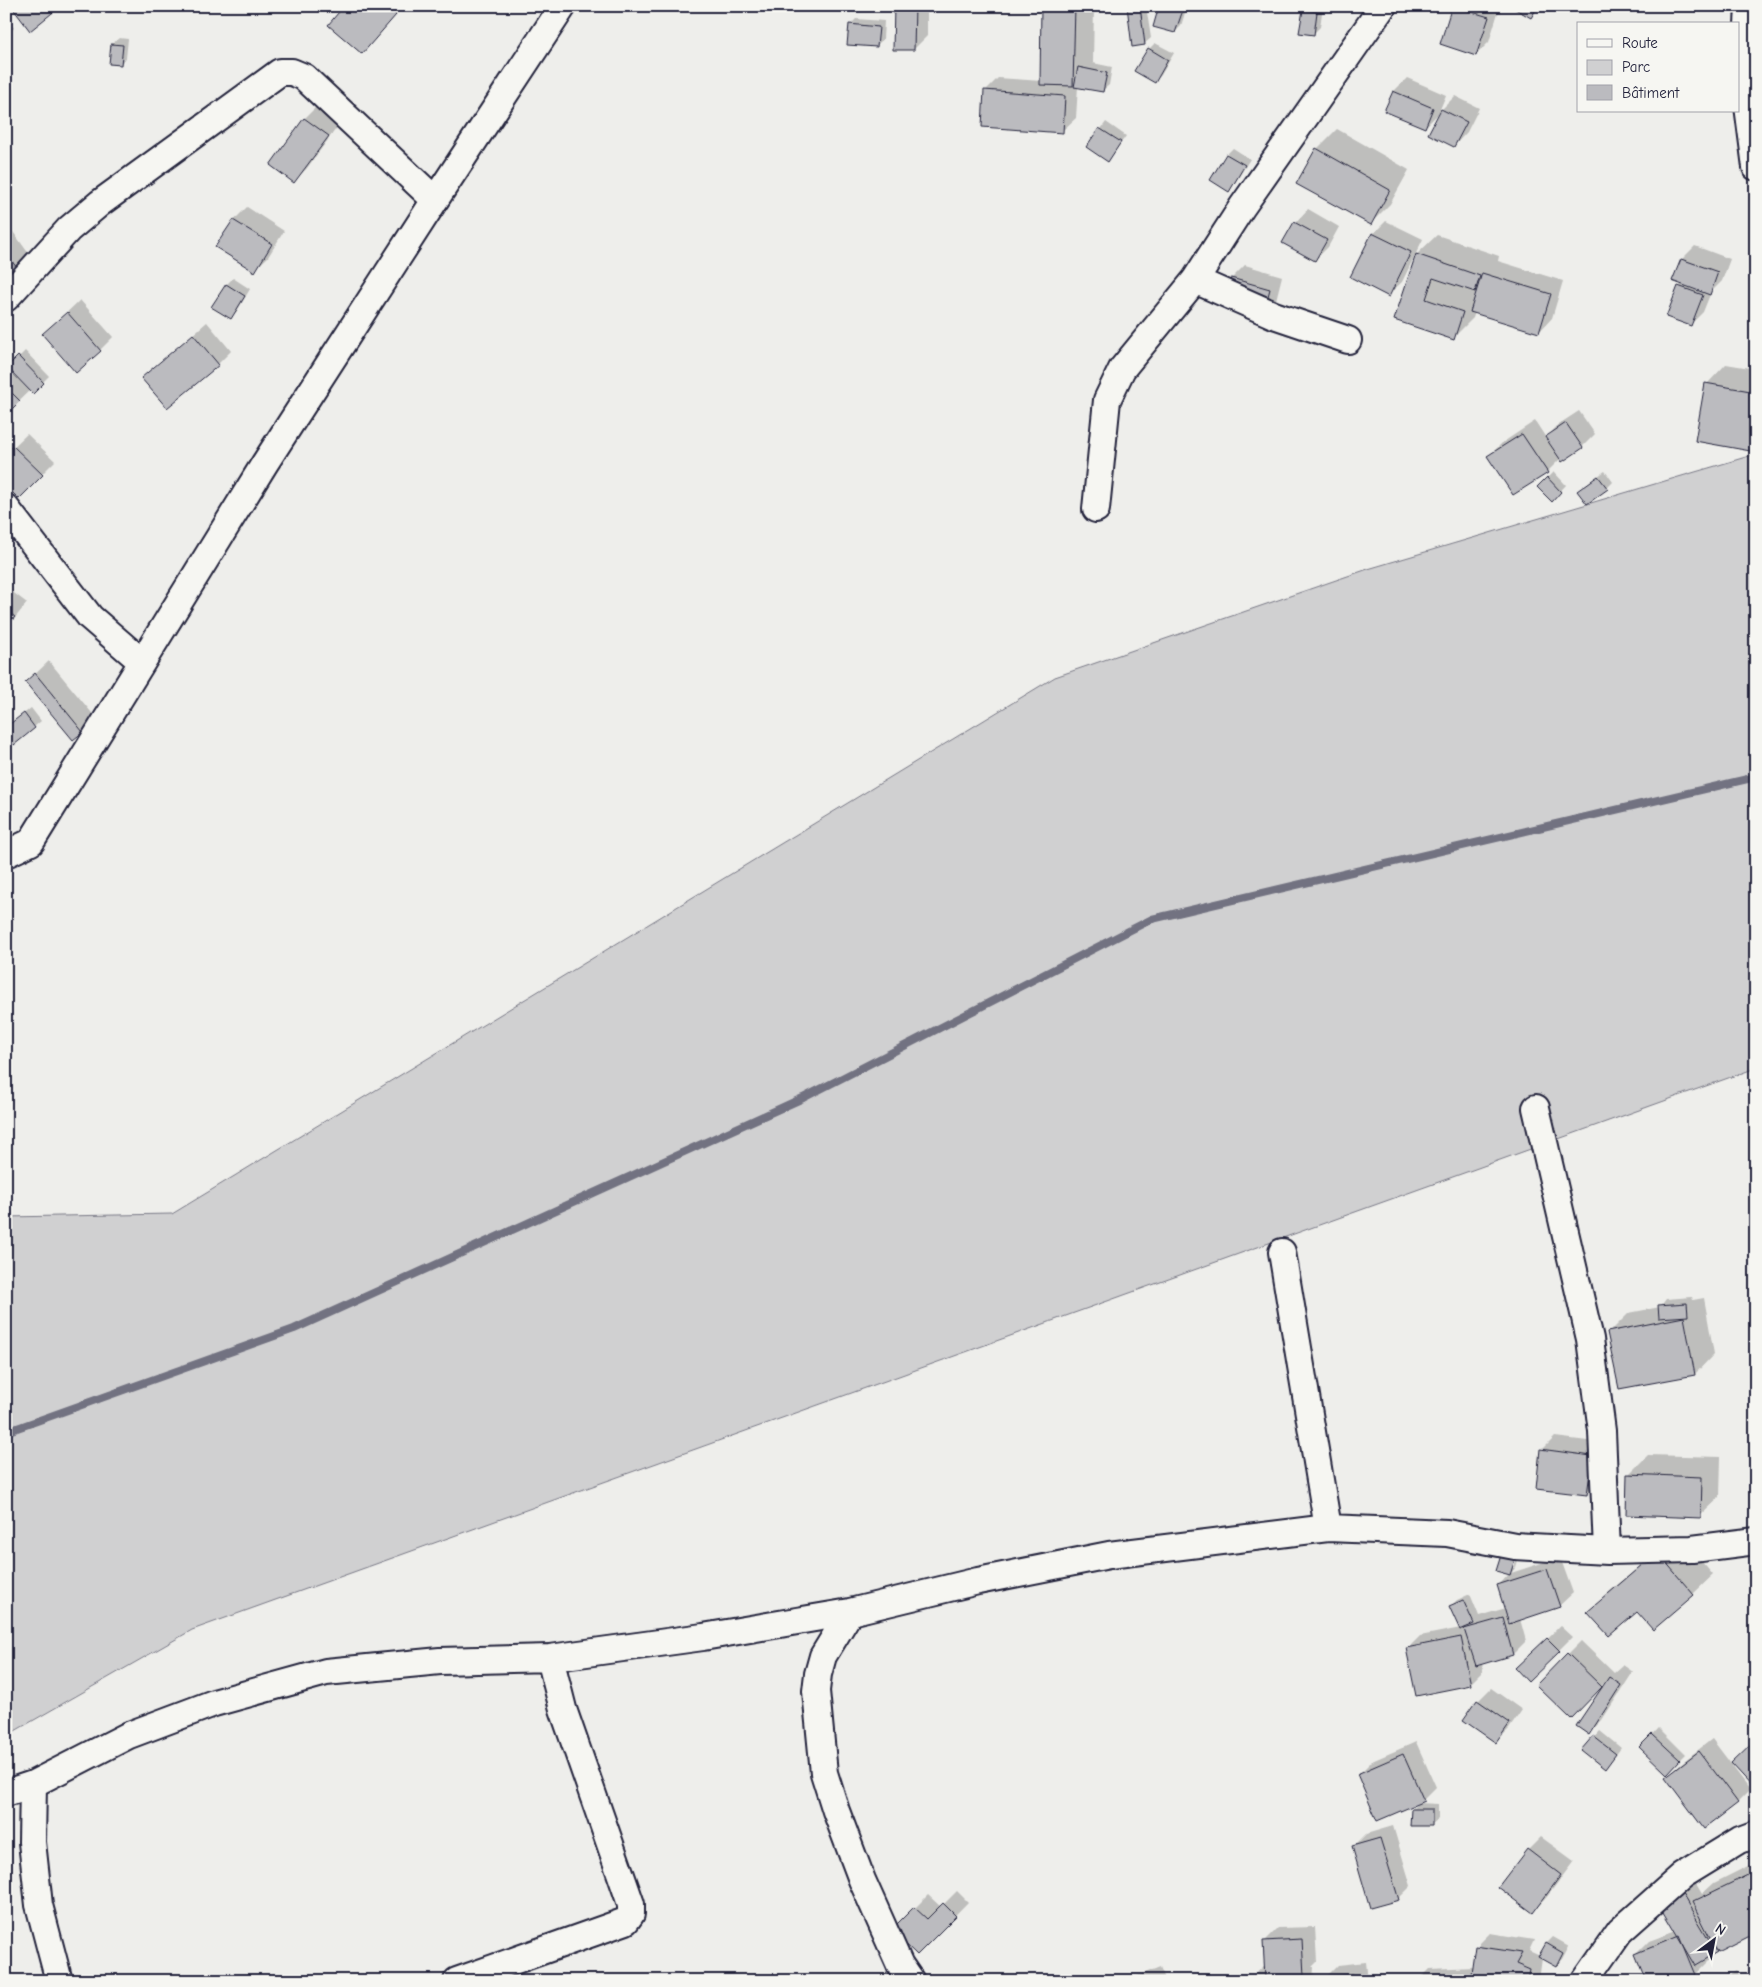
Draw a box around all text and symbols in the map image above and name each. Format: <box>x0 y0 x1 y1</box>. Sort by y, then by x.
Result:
legend <box>1577 22 1740 112</box>
text: Route <box>1622 34 1658 52</box>
text: Parc <box>1622 58 1650 76</box>
text: Bâtiment <box>1622 84 1680 102</box>
north arrow <box>1690 1914 1740 1964</box>
text: N <box>1712 1920 1729 1939</box>

